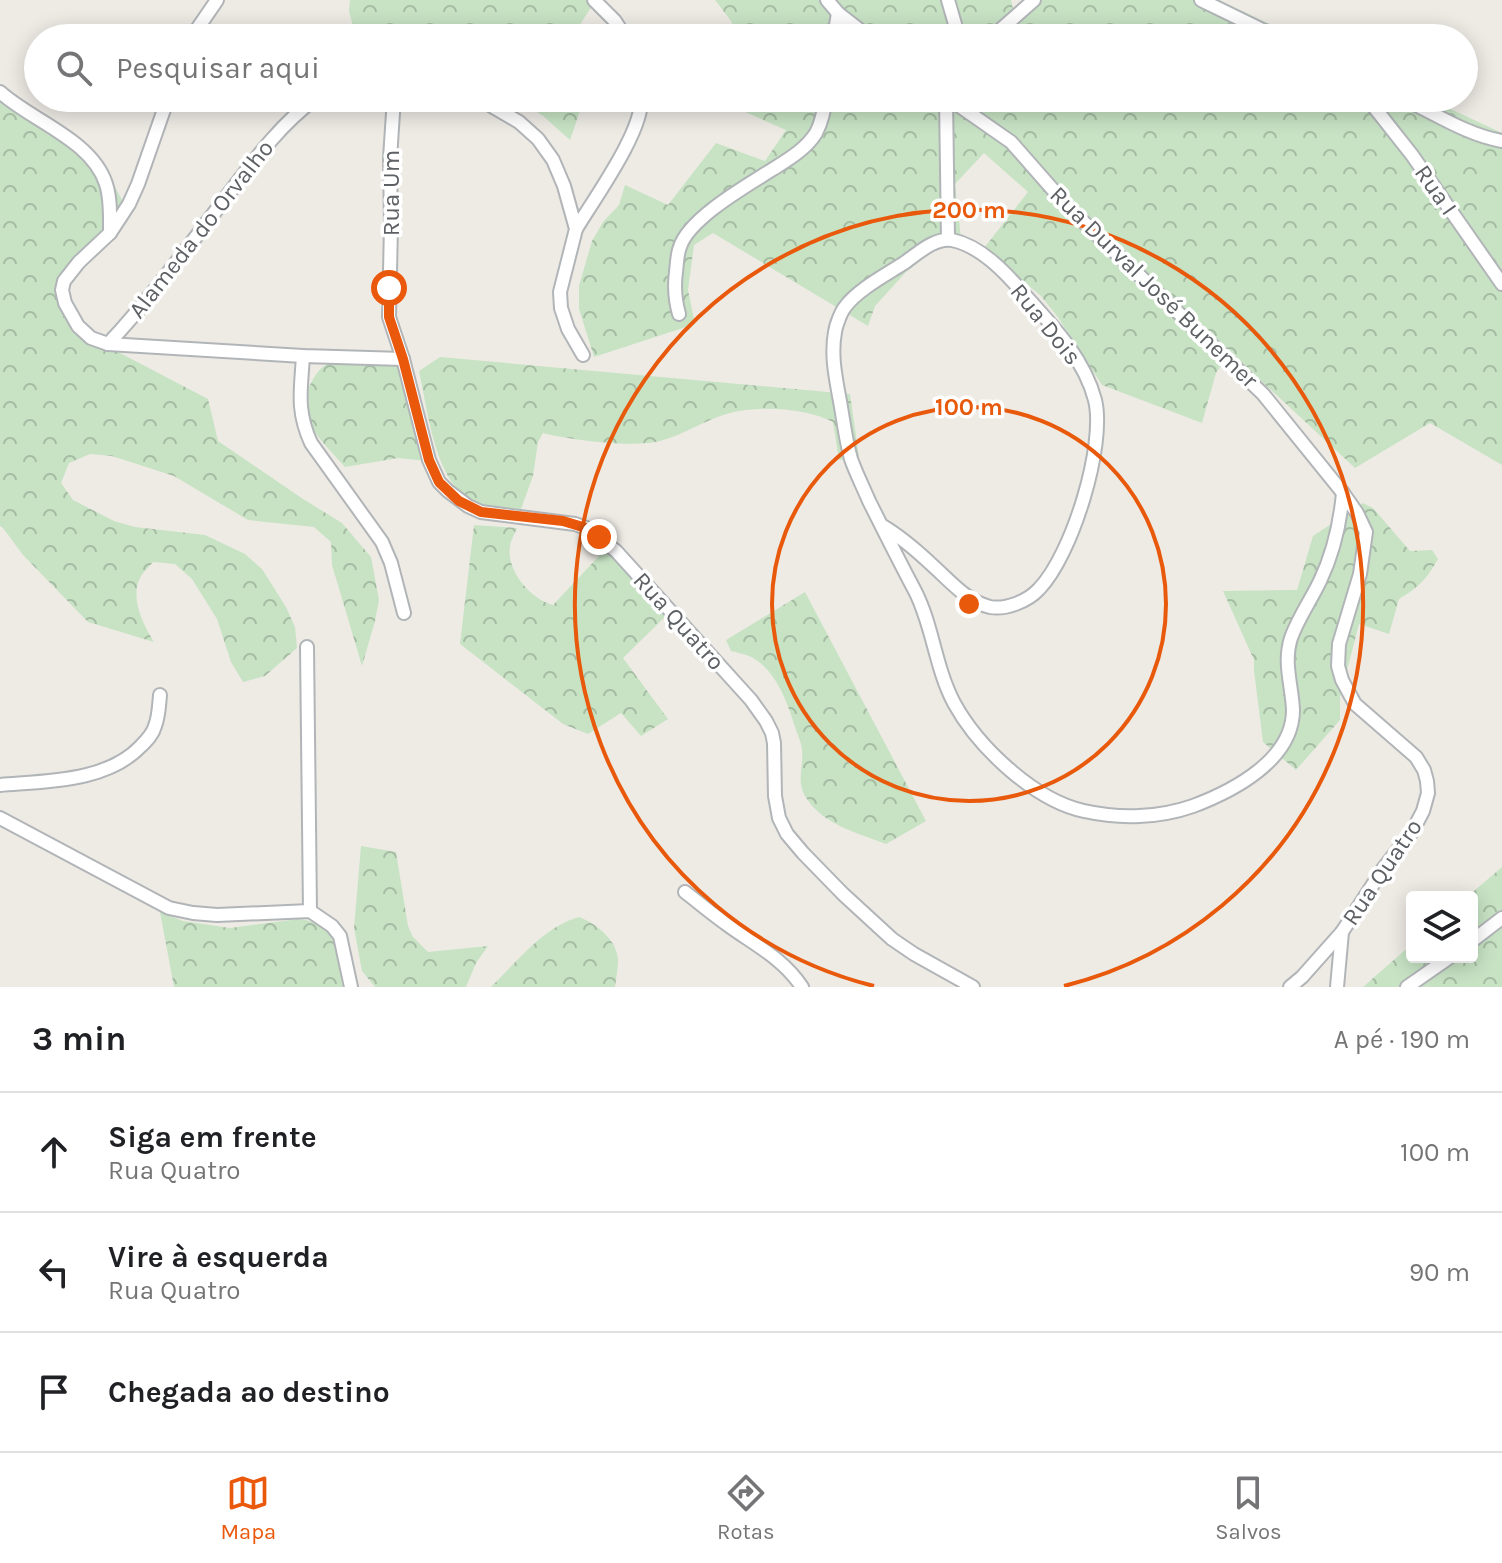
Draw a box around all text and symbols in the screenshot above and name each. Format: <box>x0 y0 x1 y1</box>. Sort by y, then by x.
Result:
search box <box>24 24 1478 112</box>
icon: search <box>52 46 96 90</box>
text: Pesquisar aqui <box>116 50 320 86</box>
street label: Alameda do Orvalho <box>123 134 279 324</box>
street label: Rua Um <box>377 150 405 236</box>
street label: Rua I <box>1409 159 1463 221</box>
street label: Rua Durval José Bunemer <box>1044 180 1264 394</box>
text: 200 m <box>932 196 1006 224</box>
route start <box>371 270 407 306</box>
street label: Rua Dois <box>1005 278 1087 370</box>
text: 100 m <box>935 393 1003 421</box>
route end <box>581 519 617 555</box>
street label: Rua Quatro <box>628 566 730 676</box>
centre of rings <box>955 590 983 618</box>
street label: Rua Quatro <box>1336 813 1428 931</box>
map controls <box>1406 891 1478 963</box>
button: layers <box>1406 891 1478 963</box>
text: 3 min <box>32 1019 126 1059</box>
text: A pé · 190 m <box>1334 1024 1470 1055</box>
text: Siga em frente <box>108 1119 317 1155</box>
icon: ahead <box>32 1130 76 1174</box>
text: 100 m <box>1400 1137 1470 1168</box>
text: Rua Quatro <box>108 1155 241 1186</box>
text: Vire à esquerda <box>108 1239 329 1275</box>
icon: left <box>32 1250 76 1294</box>
text: 90 m <box>1409 1257 1470 1288</box>
text: Rua Quatro <box>108 1275 241 1306</box>
icon: arrive <box>32 1370 76 1414</box>
text: Chegada ao destino <box>108 1374 390 1410</box>
tab: Mapa <box>220 1471 276 1545</box>
tab: Rotas <box>717 1471 774 1545</box>
tab: Salvos <box>1215 1471 1282 1545</box>

